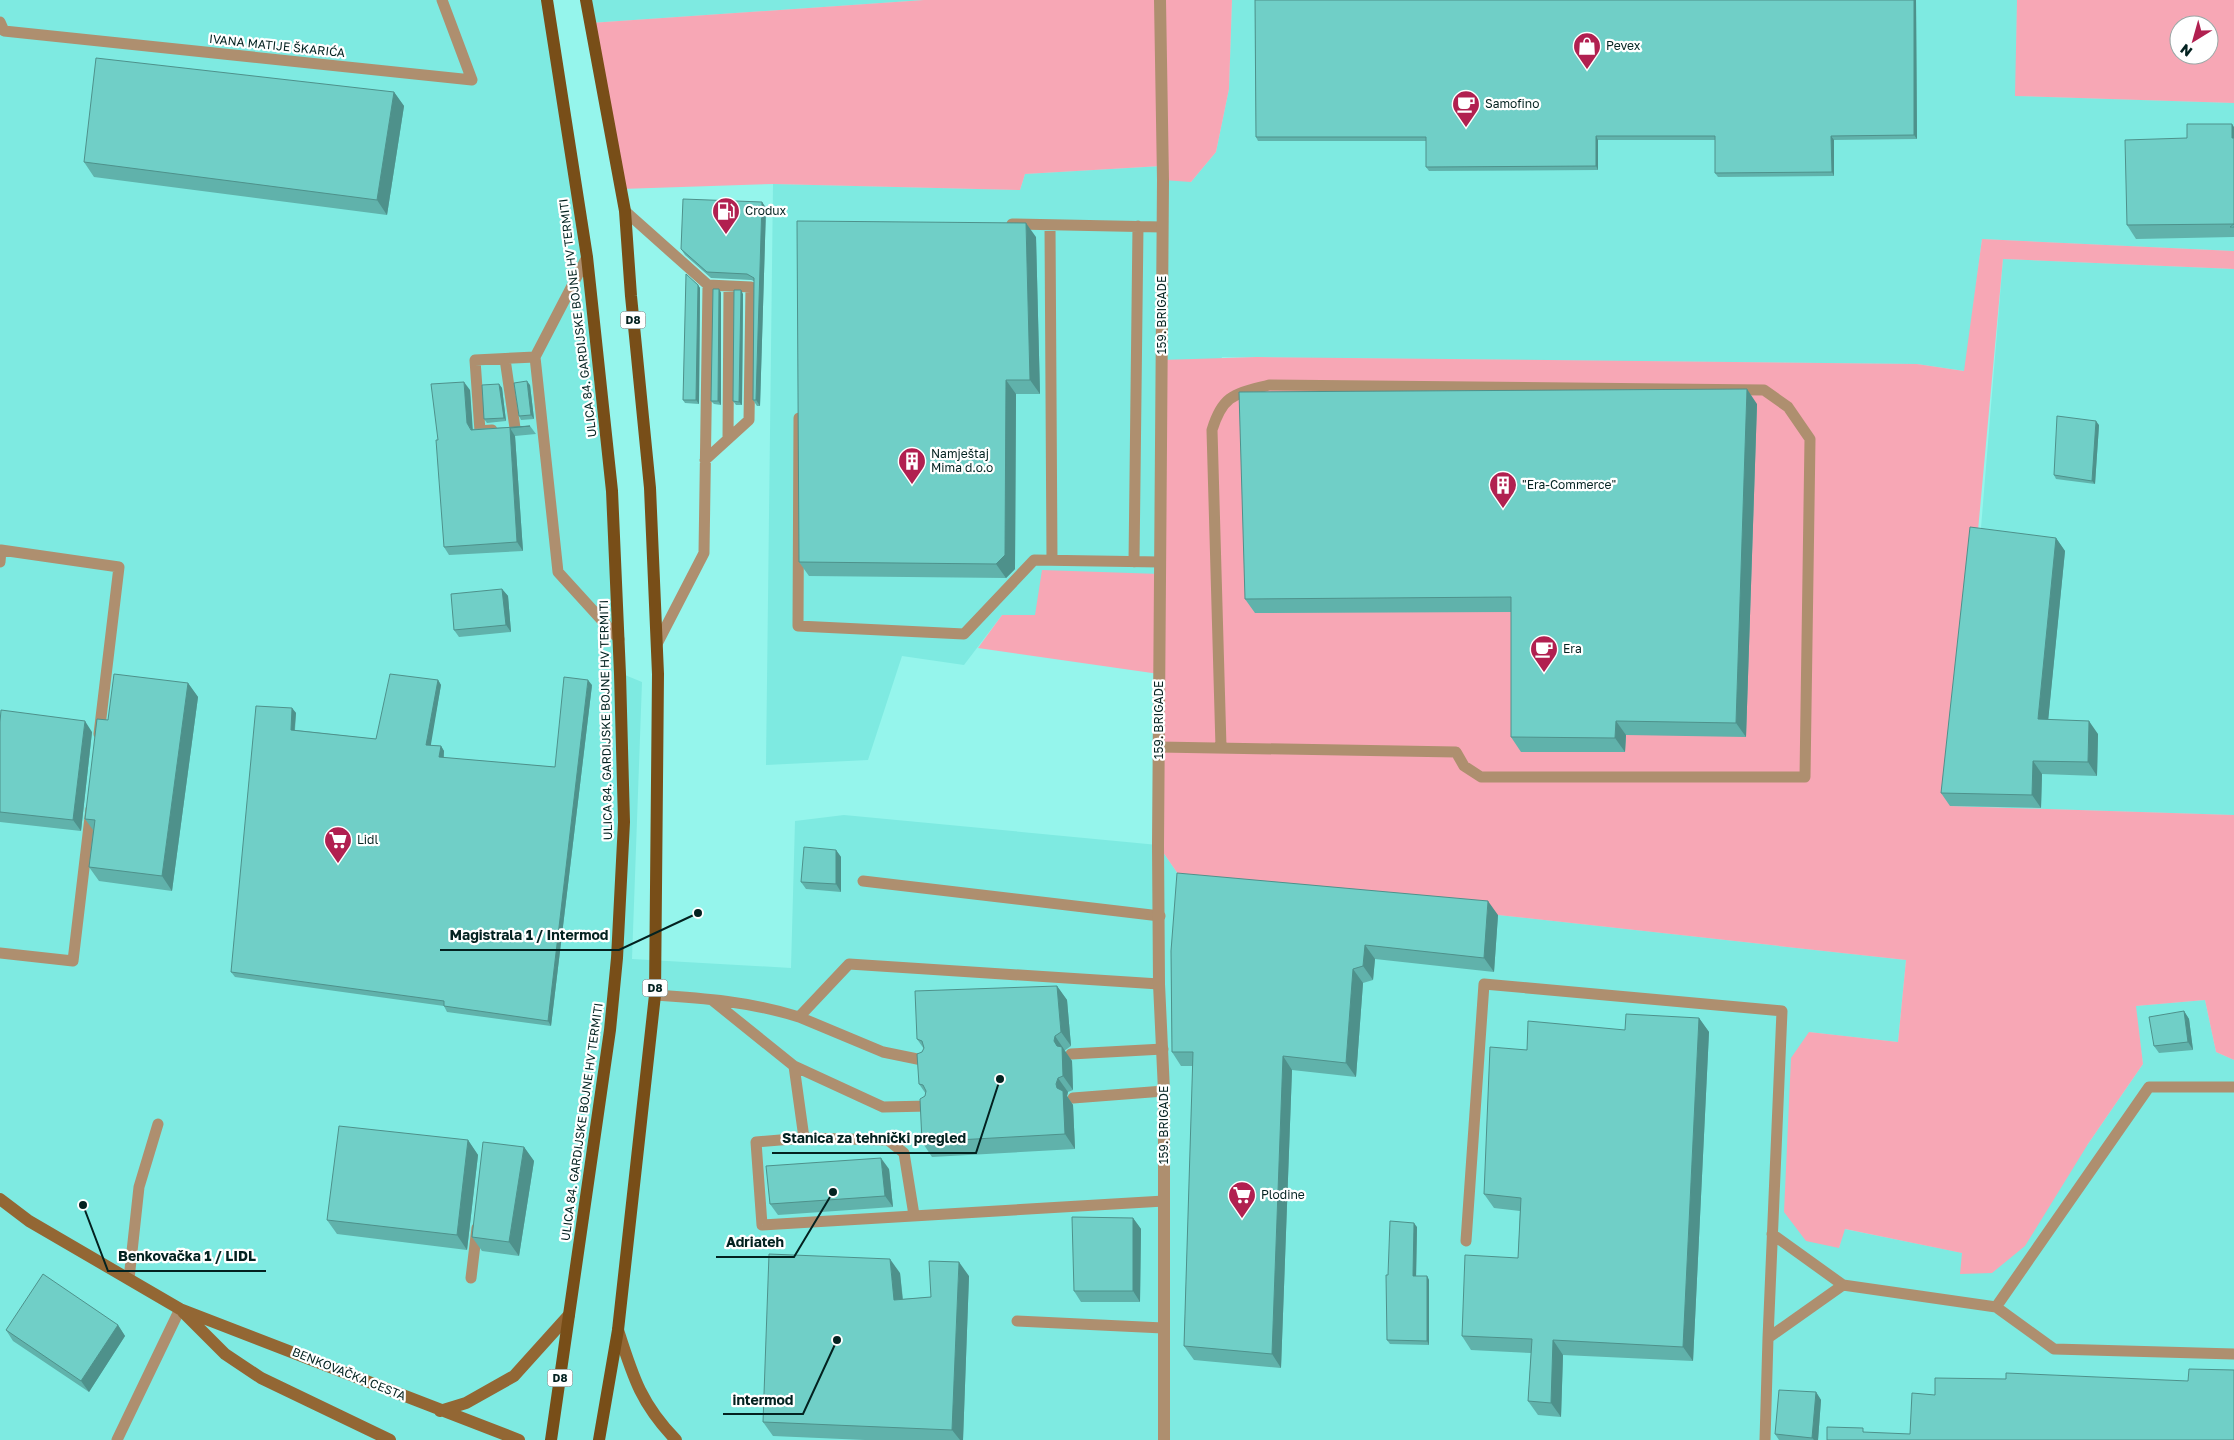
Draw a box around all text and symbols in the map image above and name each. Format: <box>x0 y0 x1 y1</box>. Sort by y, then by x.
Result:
north arrow <box>2169 15 2219 65</box>
street label: IVANA MATIJE ŠKARIĆA <box>208 31 346 60</box>
shop icon: Pevex <box>1572 31 1602 70</box>
place label: Pevex <box>1606 38 1641 53</box>
text: N <box>2177 41 2195 61</box>
cafe icon: Samofino <box>1451 89 1481 128</box>
place label: Samofino <box>1485 96 1539 111</box>
fuel station icon: Crodux <box>711 196 741 235</box>
street label: ULICA 84. GARDIJSKE BOJNE HV TERMITI <box>555 198 600 438</box>
place label: Crodux <box>745 203 787 218</box>
street label: 159. BRIGADE <box>1154 276 1169 354</box>
road number: D8 <box>620 312 646 328</box>
building icon: Namještaj Mima d.o.o <box>897 446 927 485</box>
place label: Namještaj Mima d.o.o <box>931 446 993 475</box>
building icon: "Era-Commerce" <box>1488 470 1518 509</box>
place label: "Era-Commerce" <box>1522 477 1616 492</box>
street label: ULICA 84. GARDIJSKE BOJNE HV TERMITI <box>596 600 615 840</box>
cafe icon: Era <box>1529 634 1559 673</box>
place label: Era <box>1563 641 1582 656</box>
street label: 159. BRIGADE <box>1151 681 1166 759</box>
supermarket icon: Lidl <box>323 825 353 864</box>
place label: Lidl <box>357 832 378 847</box>
callout: Magistrala 1 / Intermod <box>440 921 619 950</box>
text: Magistrala 1 / Intermod <box>450 926 608 943</box>
road number: D8 <box>642 980 668 996</box>
street label: ULICA 84. GARDIJSKE BOJNE HV TERMITI <box>557 1002 606 1242</box>
street label: 159. BRIGADE <box>1156 1086 1171 1164</box>
callout: Stanica za tehnički pregled <box>772 1124 976 1153</box>
text: Stanica za tehnički pregled <box>782 1129 966 1146</box>
supermarket icon: Plodine <box>1227 1180 1257 1219</box>
place label: Plodine <box>1261 1187 1305 1202</box>
callout: Adriateh <box>716 1228 794 1257</box>
text: Adriateh <box>726 1233 784 1250</box>
callout: Benkovačka 1 / LIDL <box>108 1242 266 1271</box>
text: Benkovačka 1 / LIDL <box>118 1247 256 1264</box>
street label: BENKOVAČKA CESTA <box>290 1344 408 1403</box>
road number: D8 <box>548 1370 572 1386</box>
callout: intermod <box>723 1385 803 1414</box>
text: intermod <box>733 1391 793 1408</box>

